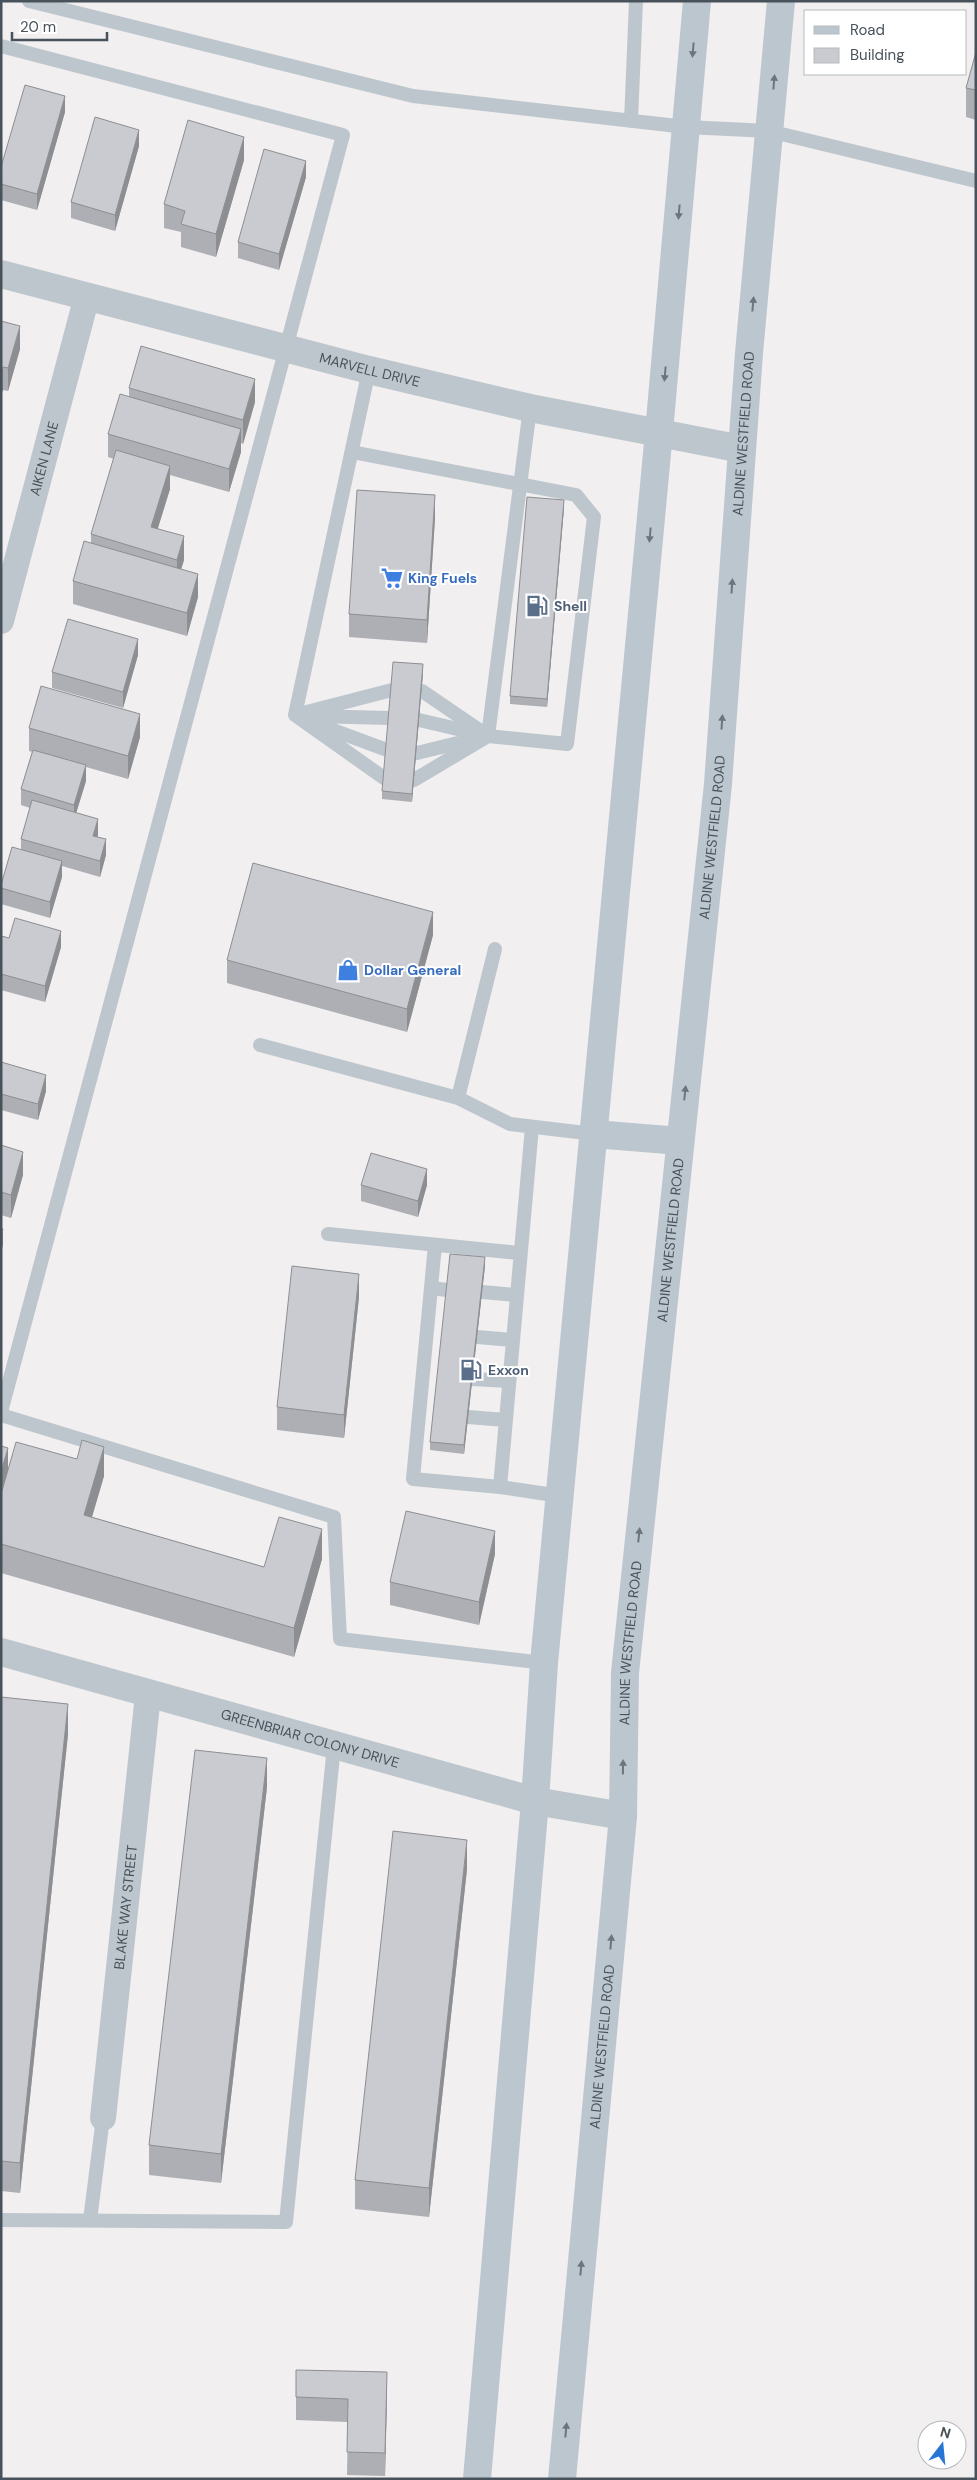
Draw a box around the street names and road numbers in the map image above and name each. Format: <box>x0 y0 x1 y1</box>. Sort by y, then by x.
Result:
street label: MARVELL DRIVE <box>317 348 422 391</box>
street label: ALDINE WESTFIELD ROAD <box>728 351 758 517</box>
street label: AIKEN LANE <box>26 419 62 498</box>
street label: ALDINE WESTFIELD ROAD <box>695 755 729 920</box>
street label: ALDINE WESTFIELD ROAD <box>653 1157 688 1323</box>
street label: ALDINE WESTFIELD ROAD <box>615 1560 646 1725</box>
street label: GREENBRIAR COLONY DRIVE <box>219 1705 401 1772</box>
street label: BLAKE WAY STREET <box>110 1844 141 1971</box>
street label: ALDINE WESTFIELD ROAD <box>585 1964 618 2130</box>

